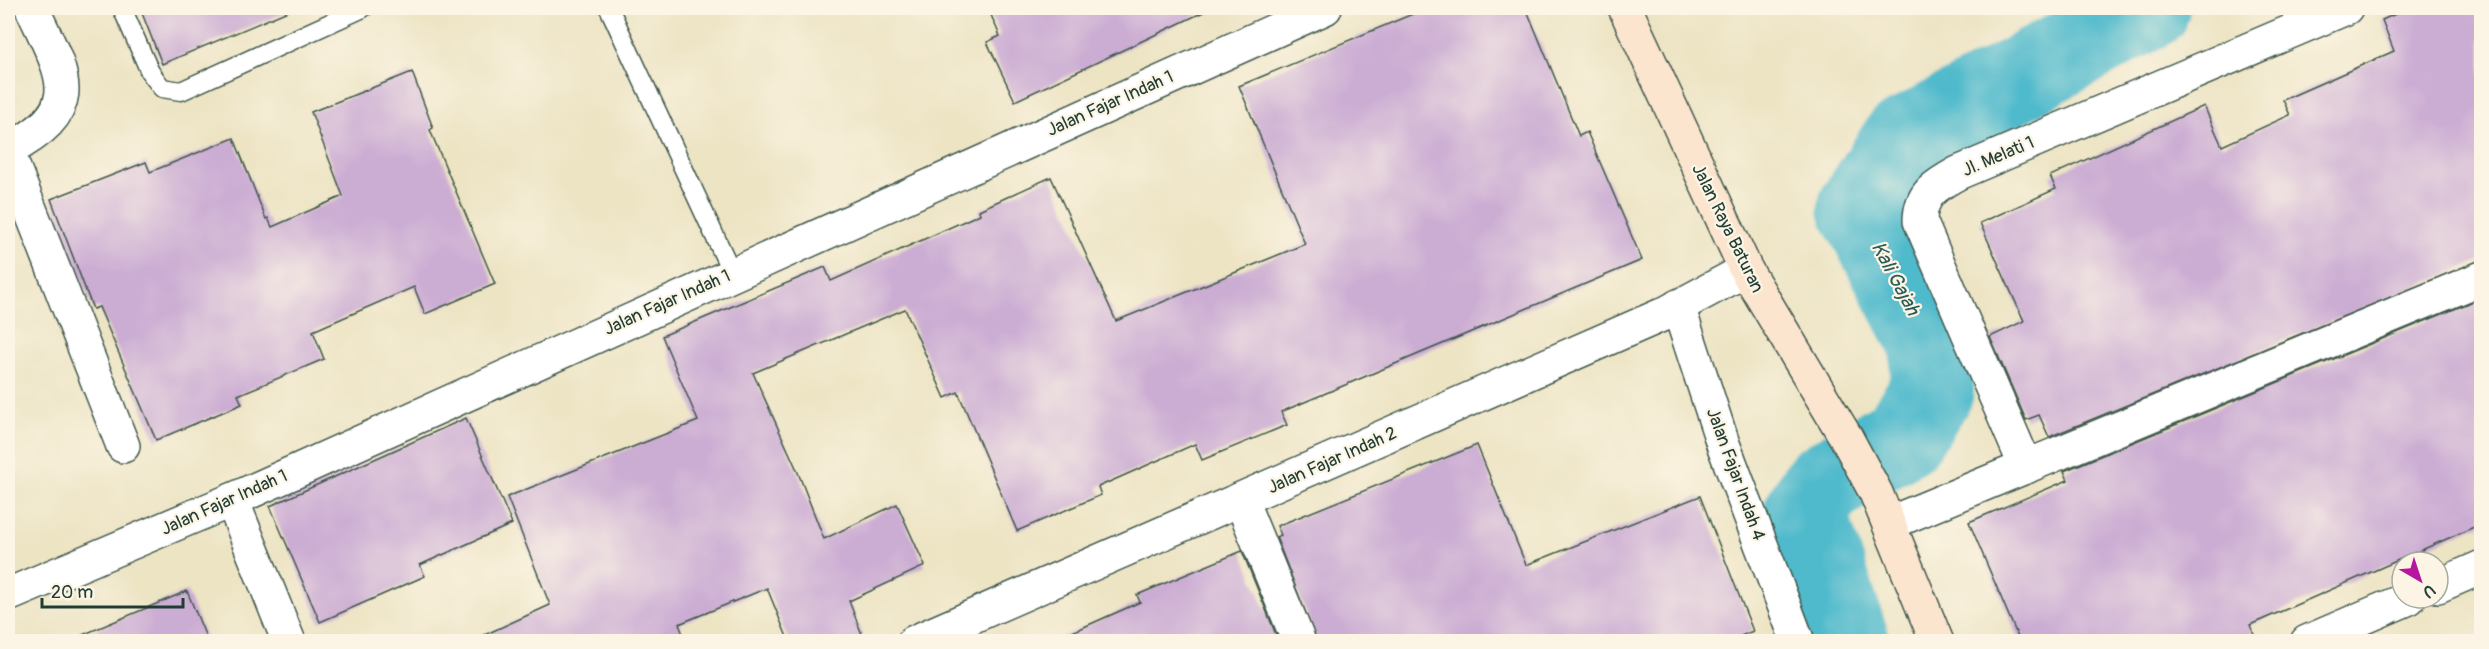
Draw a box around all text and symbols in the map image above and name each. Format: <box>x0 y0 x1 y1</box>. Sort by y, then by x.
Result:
street label: Jalan Fajar Indah 1 <box>1043 65 1177 142</box>
street label: Jl. Melati 1 <box>1959 131 2038 182</box>
street label: Jalan Raya Baturan <box>1686 160 1769 297</box>
water label: Kali Gajah <box>1866 237 1926 321</box>
street label: Jalan Fajar Indah 1 <box>600 264 734 341</box>
street label: Jalan Fajar Indah 4 <box>1701 405 1770 544</box>
street label: Jalan Fajar Indah 2 <box>1264 422 1400 499</box>
street label: Jalan Fajar Indah 1 <box>157 464 291 541</box>
north arrow <box>2390 550 2450 610</box>
scale bar <box>42 571 183 609</box>
text: U <box>2418 580 2439 602</box>
text: 20 m <box>51 581 93 604</box>

